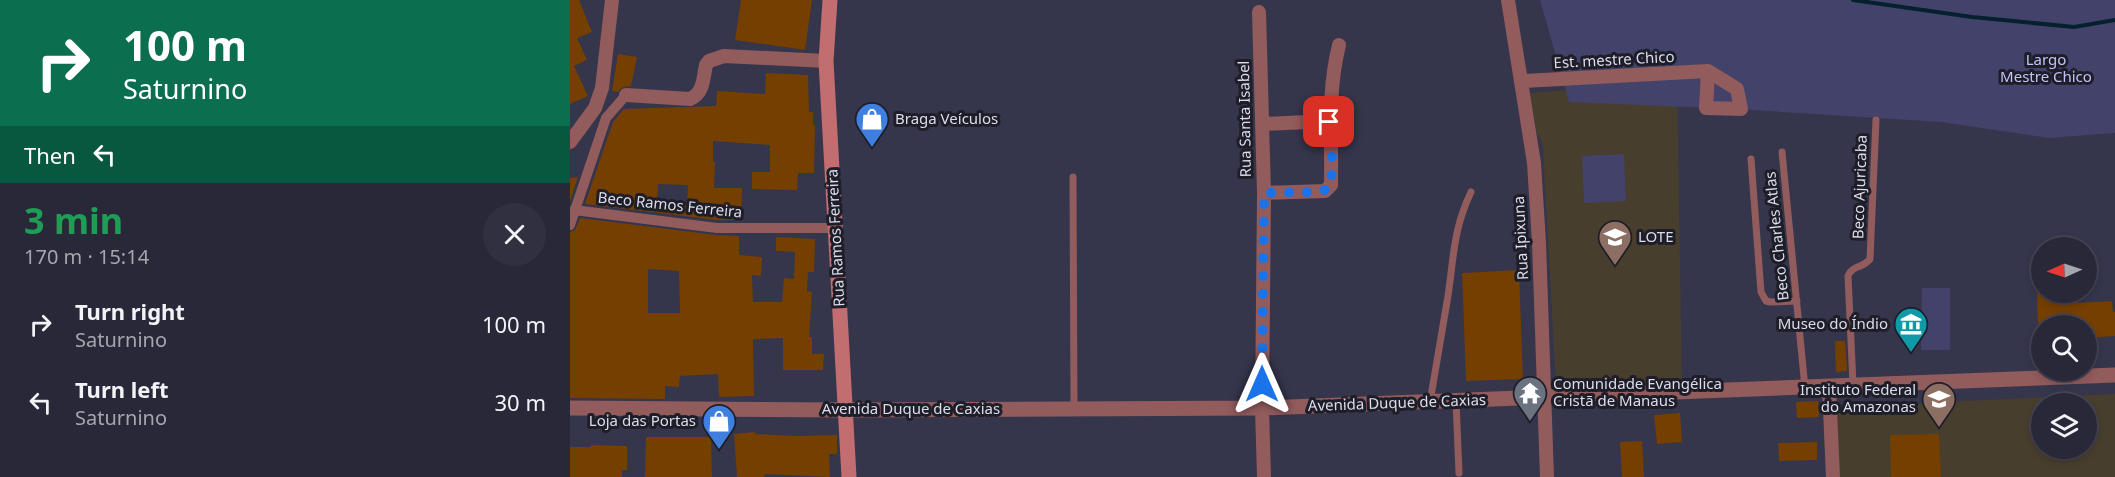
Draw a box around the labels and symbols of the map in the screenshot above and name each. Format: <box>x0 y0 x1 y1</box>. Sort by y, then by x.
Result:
street label: Est. mestre Chico <box>1553 46 1675 72</box>
park label: Largo Mestre Chico <box>2000 49 2092 86</box>
street label: Rua Santa Isabel <box>1233 60 1255 178</box>
pin <box>1303 96 1354 147</box>
shop icon: Braga Veículos <box>854 101 890 148</box>
place label: Braga Veículos <box>895 108 998 128</box>
street label: Beco Ajuricaba <box>1847 134 1871 240</box>
street label: Rua Ramos Ferreira <box>821 169 849 307</box>
street label: Beco Charles Atlas <box>1759 171 1793 302</box>
street label: Beco Ramos Ferreira <box>597 186 743 222</box>
street label: Rua Ipixuna <box>1508 196 1532 281</box>
school or university icon: LOTE <box>1597 219 1633 266</box>
place label: LOTE <box>1638 226 1674 246</box>
north arrow <box>2031 237 2097 303</box>
museum icon: Museo do Índio <box>1893 306 1929 353</box>
place label: Museo do Índio <box>1778 313 1888 333</box>
position arrow <box>1230 352 1294 416</box>
place label: Comunidade Evangélica Cristã de Manaus <box>1553 373 1722 410</box>
temple icon: Comunidade Evangélica Cristã de Manaus <box>1512 375 1548 422</box>
place label: Instituto Federal do Amazonas <box>1800 379 1916 416</box>
school or university icon: Instituto Federal do Amazonas <box>1921 381 1957 428</box>
street label: Avenida Duque de Caxias <box>1308 389 1486 415</box>
street label: Avenida Duque de Caxias <box>822 398 1000 418</box>
shop icon: Loja das Portas <box>701 403 737 450</box>
place label: Loja das Portas <box>589 410 696 430</box>

